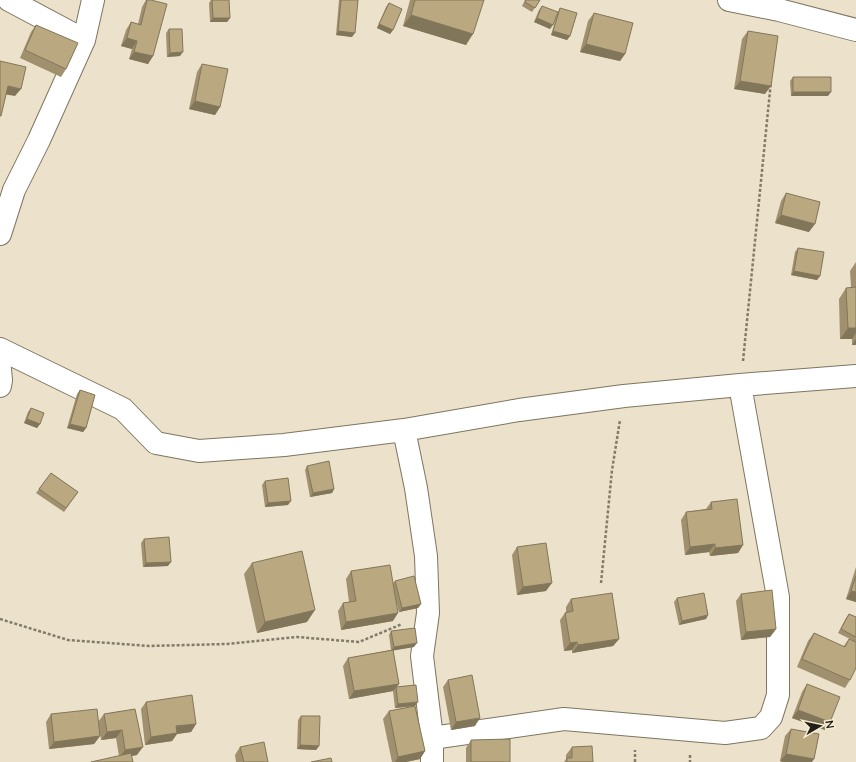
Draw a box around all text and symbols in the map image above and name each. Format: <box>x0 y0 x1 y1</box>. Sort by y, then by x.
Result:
north arrow <box>800 706 840 746</box>
text: N <box>821 719 837 730</box>

